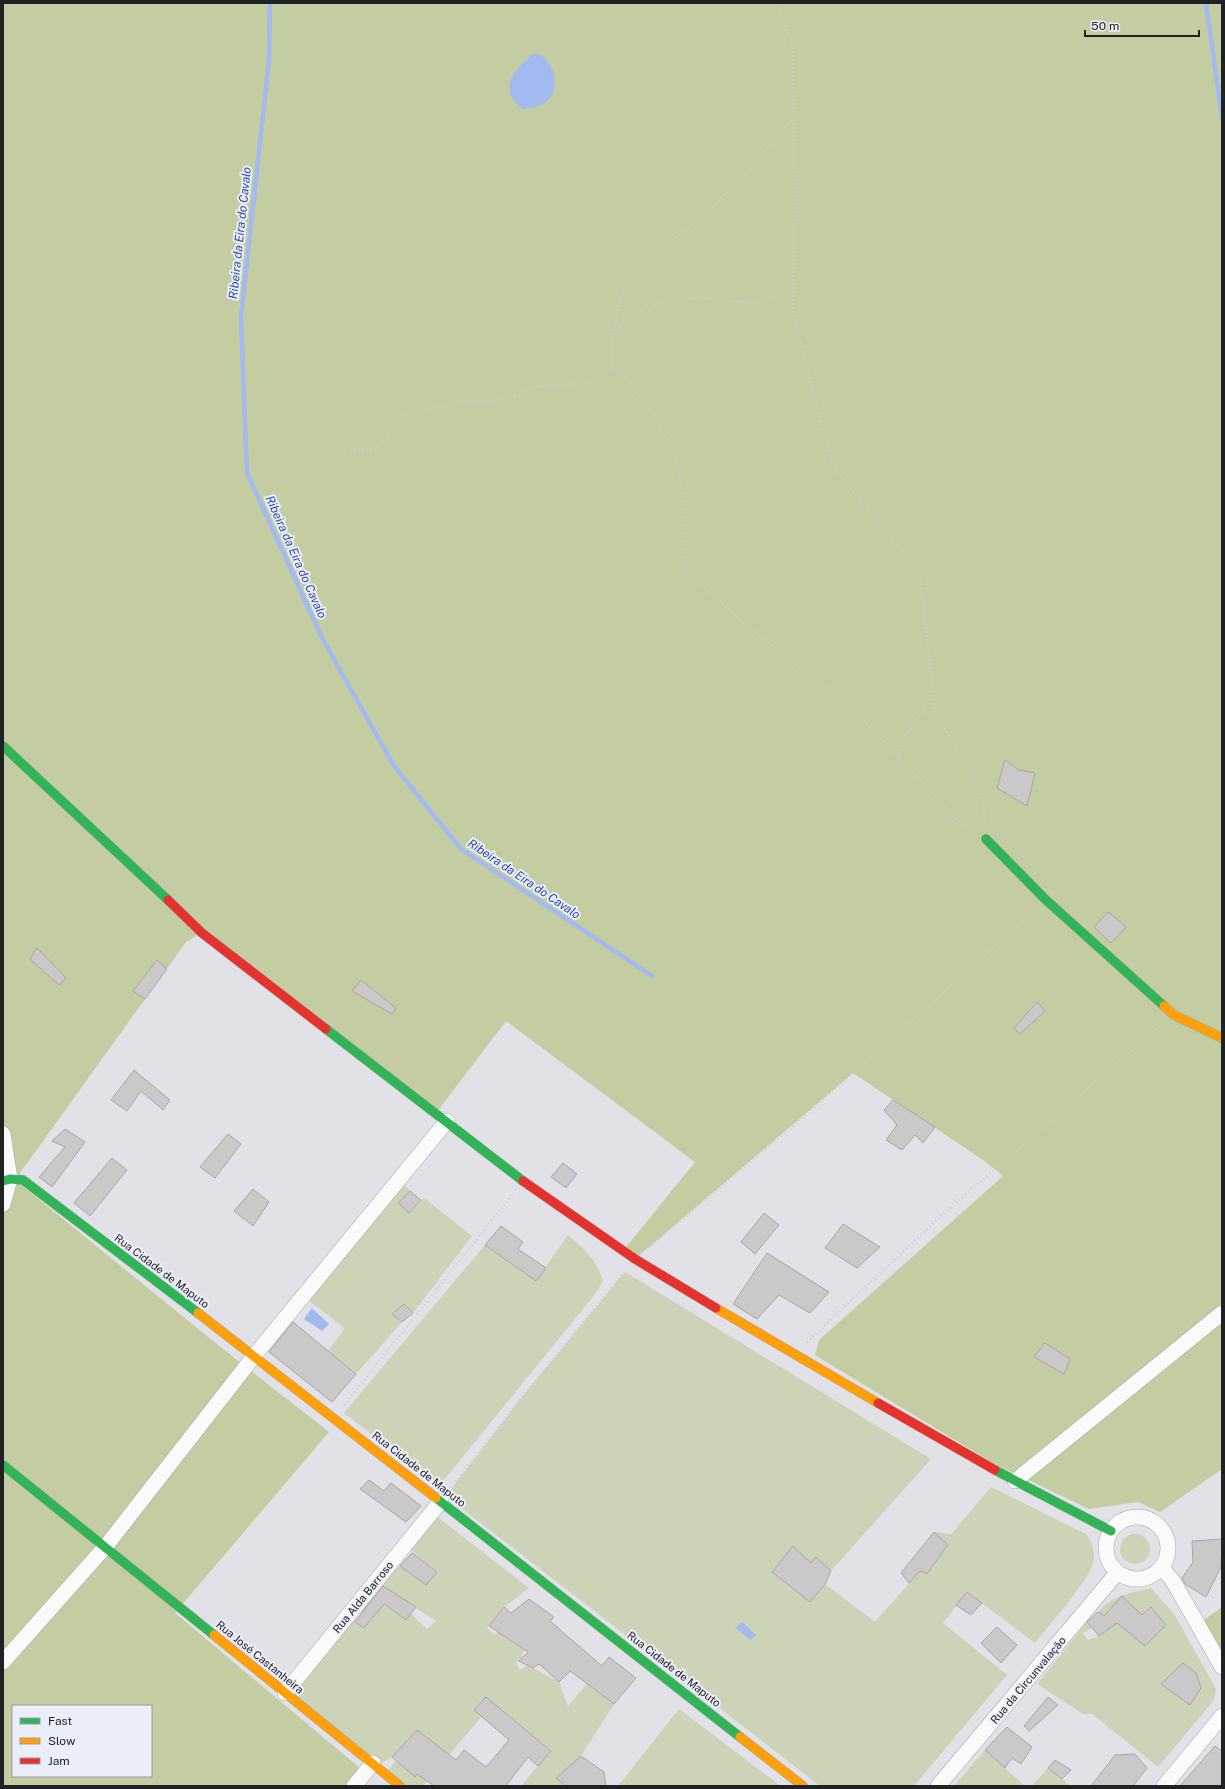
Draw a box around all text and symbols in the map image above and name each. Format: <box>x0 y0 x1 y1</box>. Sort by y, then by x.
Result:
scale bar <box>1085 12 1199 38</box>
text: 50 m <box>1091 19 1119 33</box>
water label: Ribeira da Eira do Cavalo <box>226 166 254 300</box>
water label: Ribeira da Eira do Cavalo <box>263 494 330 621</box>
water label: Ribeira da Eira do Cavalo <box>465 836 583 922</box>
street label: Rua Cidade de Maputo <box>112 1232 212 1310</box>
street label: Rua Cidade de Maputo <box>370 1429 468 1509</box>
street label: Rua Alda Barroso <box>330 1559 396 1635</box>
street label: Rua José Castanheira <box>214 1618 306 1696</box>
street label: Rua Cidade de Maputo <box>625 1629 723 1709</box>
street label: Rua da Circunvalação <box>988 1634 1069 1727</box>
legend <box>12 1705 152 1777</box>
text: Fast <box>48 1714 73 1728</box>
text: Slow <box>48 1734 76 1748</box>
text: Jam <box>48 1754 70 1768</box>

